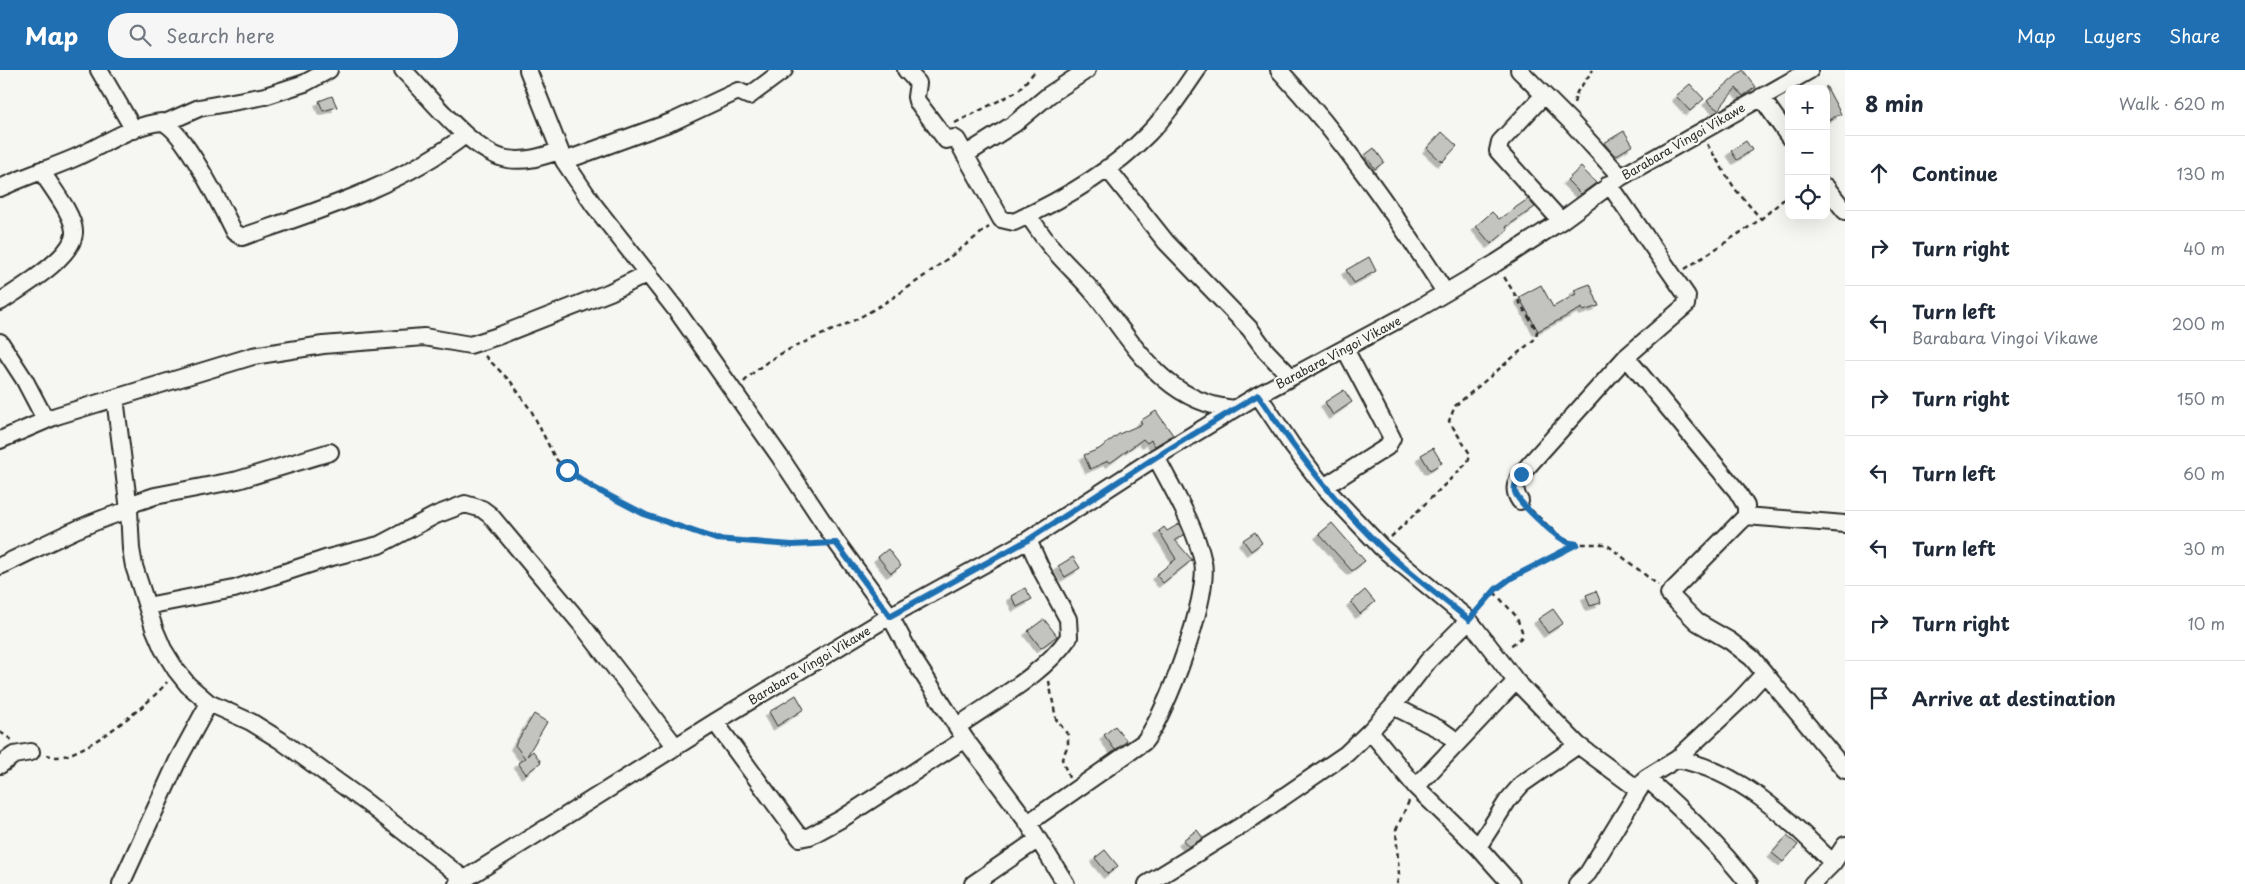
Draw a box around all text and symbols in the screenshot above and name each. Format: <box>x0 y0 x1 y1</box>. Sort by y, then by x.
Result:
search box <box>108 13 458 58</box>
text: Map <box>25 17 78 53</box>
icon: search <box>126 21 154 49</box>
text: Search here <box>166 21 275 49</box>
text: Map <box>2017 22 2056 49</box>
text: Layers <box>2084 22 2141 49</box>
text: Share <box>2169 22 2220 49</box>
map controls <box>1785 85 1830 220</box>
button: + <box>1785 85 1830 130</box>
text: 8 min <box>1865 87 1924 119</box>
text: Walk · 620 m <box>2119 91 2225 115</box>
street label: Barabara Vingoi Vikawe <box>1618 98 1748 184</box>
button: − <box>1785 130 1830 175</box>
icon: ahead <box>1865 159 1893 187</box>
text: Continue <box>1912 159 1998 187</box>
text: 130 m <box>2177 161 2225 185</box>
button: locate <box>1785 175 1830 220</box>
icon: right <box>1865 234 1893 262</box>
text: Turn right <box>1912 234 2010 262</box>
text: 40 m <box>2183 236 2225 260</box>
text: Turn left <box>1912 297 1996 325</box>
icon: left <box>1865 309 1893 337</box>
street label: Barabara Vingoi Vikawe <box>1272 311 1404 393</box>
text: 200 m <box>2172 311 2225 335</box>
text: Barabara Vingoi Vikawe <box>1912 325 2098 349</box>
icon: right <box>1865 384 1893 412</box>
text: Turn right <box>1912 384 2010 412</box>
text: 150 m <box>2177 386 2225 410</box>
route start <box>556 459 579 482</box>
icon: left <box>1865 459 1893 487</box>
text: Turn left <box>1912 459 1996 487</box>
text: 60 m <box>2183 461 2225 485</box>
route end <box>1510 463 1533 486</box>
icon: left <box>1865 534 1893 562</box>
text: Turn left <box>1912 534 1996 562</box>
text: 30 m <box>2183 536 2225 560</box>
icon: right <box>1865 609 1893 637</box>
text: Turn right <box>1912 609 2010 637</box>
text: 10 m <box>2188 611 2225 635</box>
street label: Barabara Vingoi Vikawe <box>744 621 874 709</box>
icon: arrive <box>1865 684 1893 712</box>
text: Arrive at destination <box>1912 684 2116 712</box>

